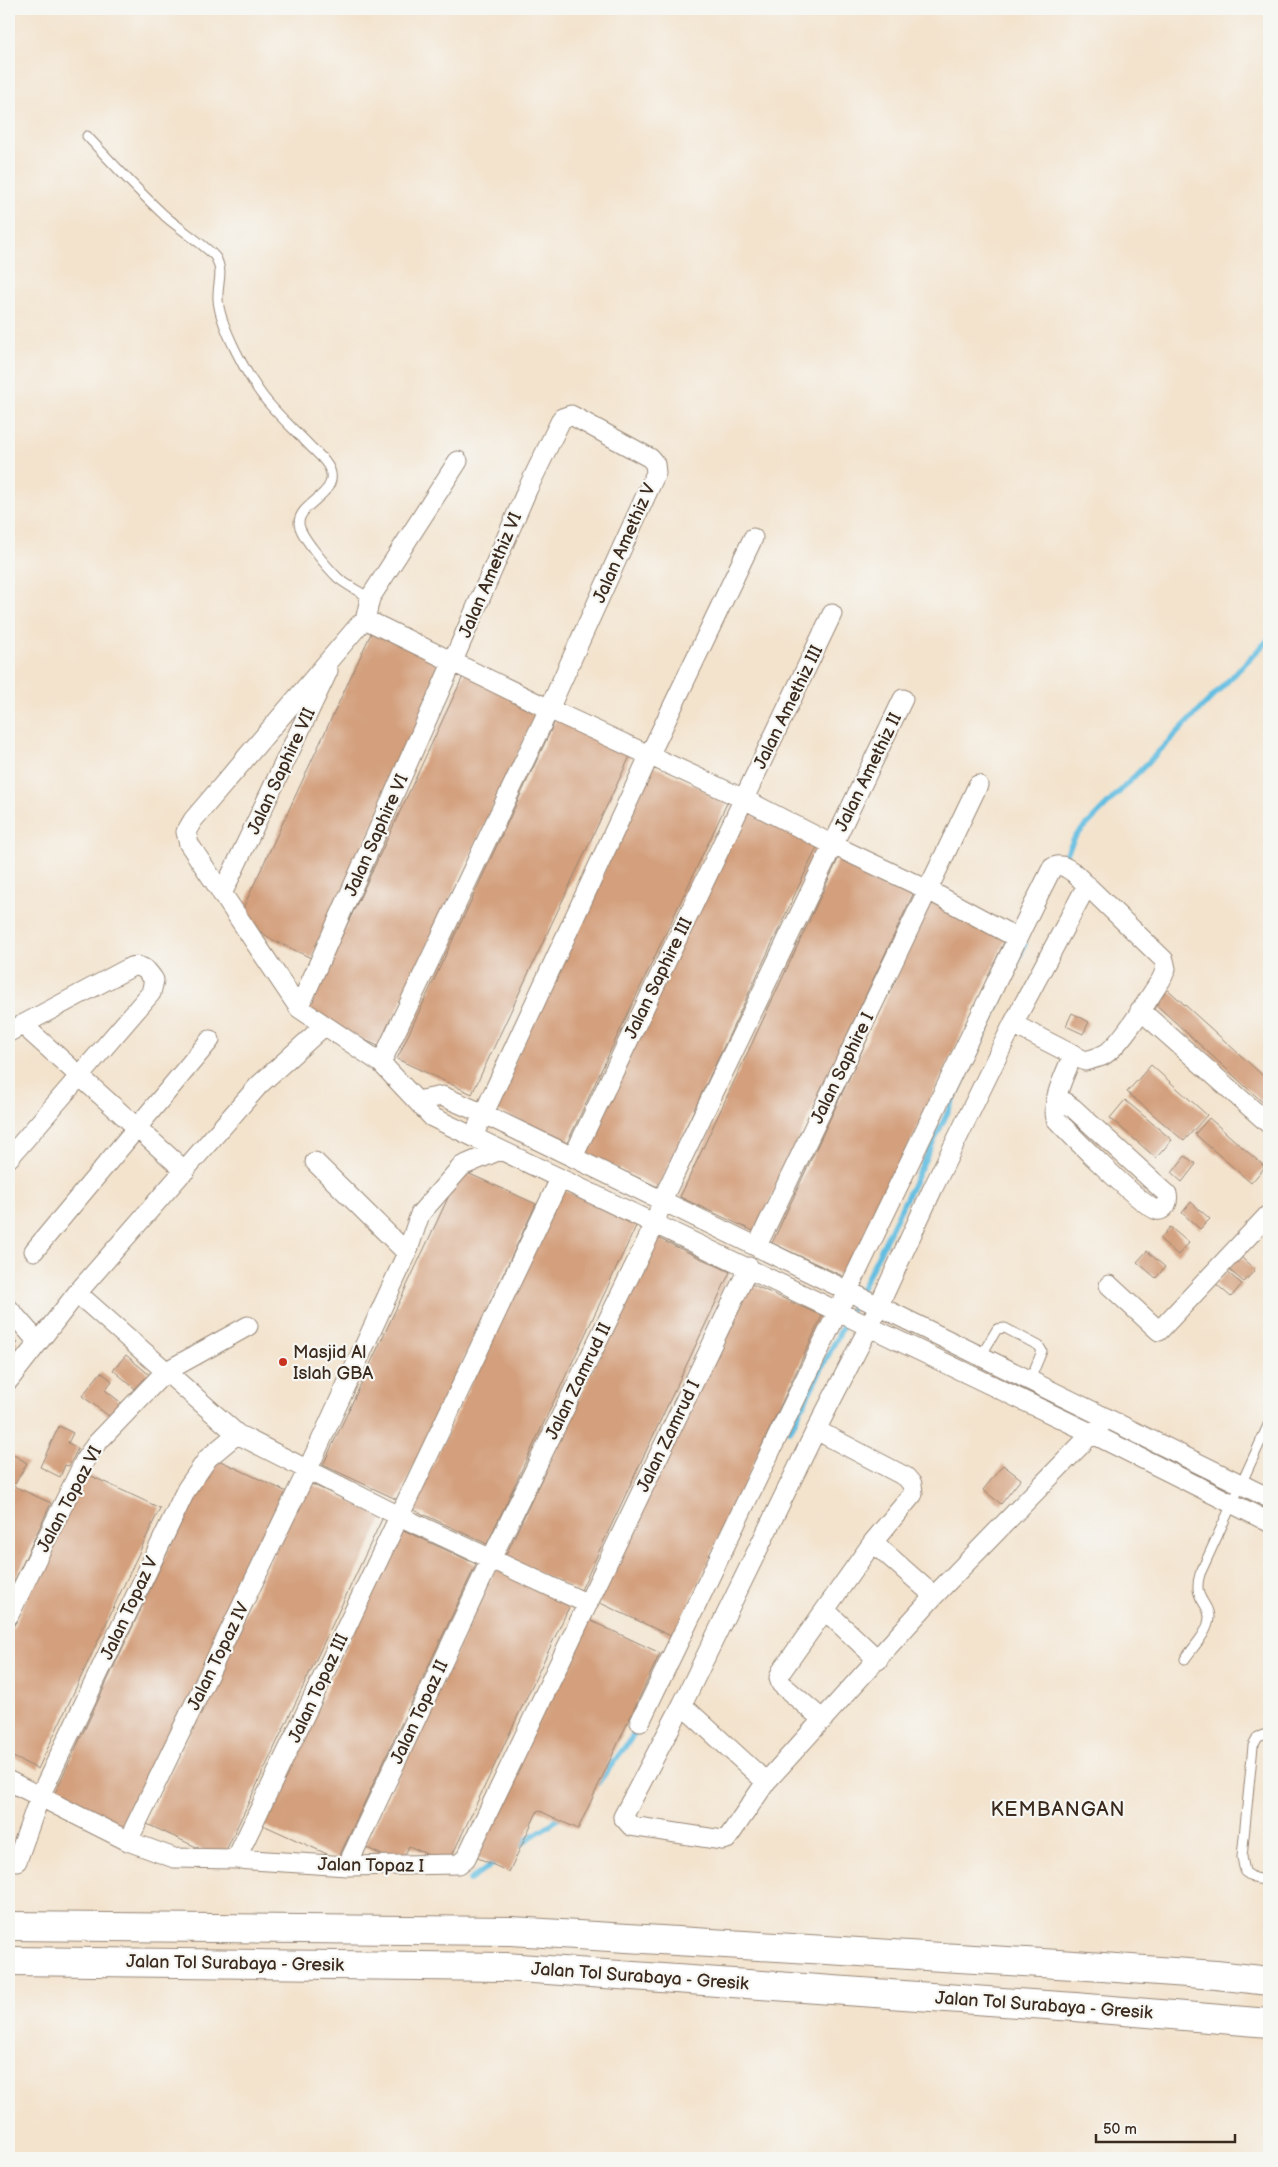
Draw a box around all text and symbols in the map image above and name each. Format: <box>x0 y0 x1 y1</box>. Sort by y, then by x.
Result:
street label: Jalan Amethiz V <box>589 480 660 606</box>
street label: Jalan Amethiz VI <box>455 509 526 641</box>
street label: Jalan Amethiz III <box>749 642 827 772</box>
street label: Jalan Saphire VII <box>243 705 320 838</box>
street label: Jalan Amethiz II <box>831 710 906 835</box>
street label: Jalan Saphire VI <box>340 771 413 900</box>
street label: Jalan Saphire III <box>620 914 697 1042</box>
street label: Jalan Saphire I <box>807 1009 878 1127</box>
street label: Jalan Zamrud II <box>541 1319 616 1443</box>
place label: Masjid Al Islah GBA <box>293 1342 373 1384</box>
marker: Masjid Al Islah GBA <box>277 1356 289 1368</box>
street label: Jalan Zamrud I <box>632 1377 705 1496</box>
street label: Jalan Topaz VI <box>33 1443 106 1556</box>
street label: Jalan Topaz V <box>96 1553 163 1663</box>
street label: Jalan Topaz IV <box>183 1599 254 1714</box>
street label: Jalan Topaz III <box>284 1630 353 1746</box>
street label: Jalan Topaz II <box>386 1657 453 1767</box>
district label: KEMBANGAN <box>990 1798 1126 1822</box>
street label: Jalan Topaz I <box>318 1854 424 1877</box>
street label: Jalan Tol Surabaya - Gresik <box>126 1951 344 1976</box>
street label: Jalan Tol Surabaya - Gresik <box>531 1958 750 1995</box>
street label: Jalan Tol Surabaya - Gresik <box>935 1987 1154 2024</box>
scale bar <box>1096 2112 1234 2144</box>
text: 50 m <box>1103 2120 1137 2139</box>

